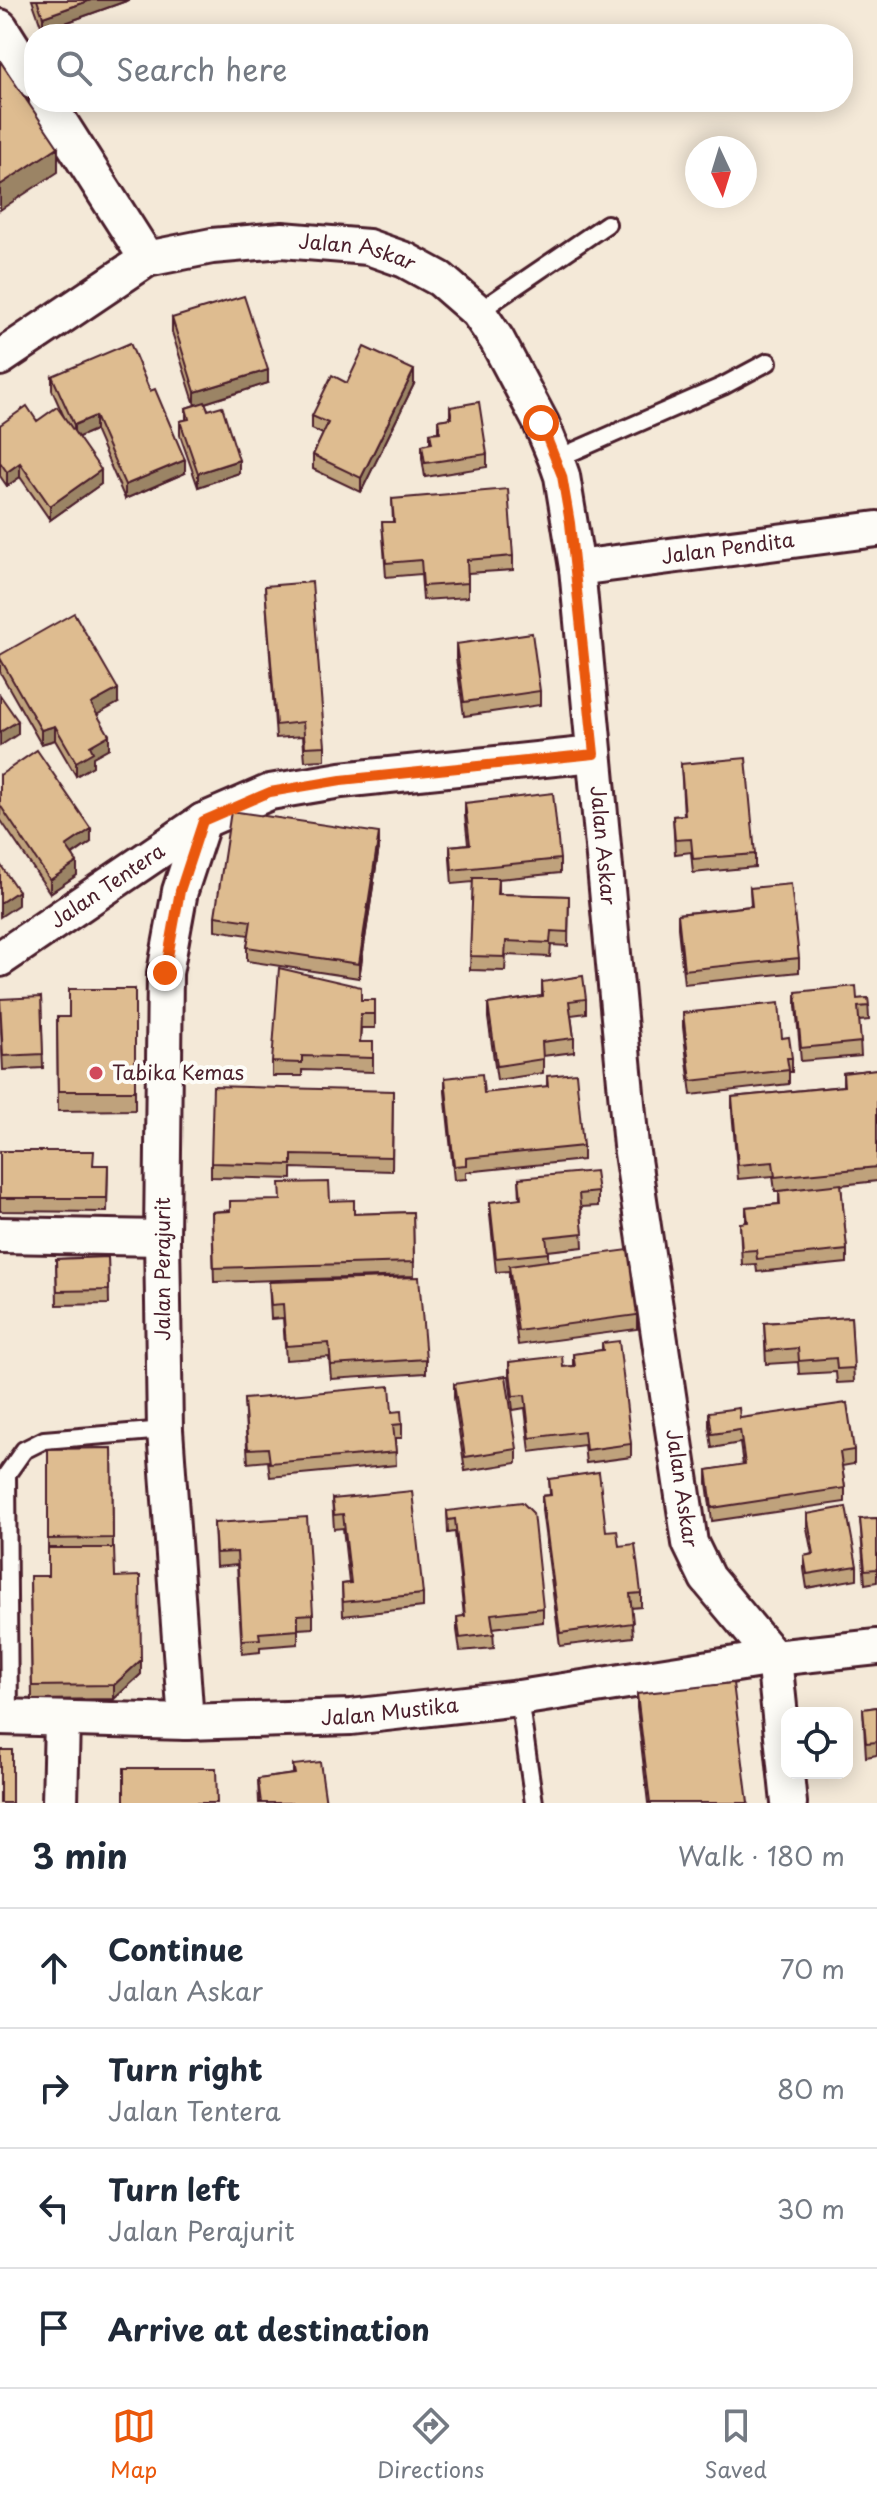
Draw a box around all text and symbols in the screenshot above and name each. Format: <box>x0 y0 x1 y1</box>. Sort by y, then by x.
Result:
search box <box>24 24 853 112</box>
icon: search <box>52 46 96 90</box>
text: Search here <box>116 46 288 91</box>
north arrow <box>685 136 757 208</box>
street label: Jalan Askar <box>297 225 422 277</box>
route start <box>523 405 559 441</box>
street label: Jalan Pendita <box>659 524 796 571</box>
street label: Jalan Askar <box>583 784 624 906</box>
street label: Jalan Tentera <box>44 835 171 935</box>
route end <box>147 955 183 991</box>
place label: Tabika Kemas <box>112 1057 244 1087</box>
marker: Tabika Kemas <box>87 1064 105 1082</box>
street label: Jalan Perajurit <box>147 1197 177 1341</box>
street label: Jalan Askar <box>659 1427 706 1549</box>
street label: Jalan Mustika <box>320 1689 460 1732</box>
map controls <box>781 1707 853 1779</box>
button: locate <box>781 1707 853 1779</box>
text: 3 min <box>32 1829 128 1881</box>
text: Walk · 180 m <box>678 1836 845 1875</box>
text: Continue <box>108 1926 243 1971</box>
icon: ahead <box>32 1946 76 1990</box>
text: 70 m <box>780 1949 845 1988</box>
text: Jalan Askar <box>108 1971 263 2010</box>
text: Turn right <box>108 2046 263 2091</box>
icon: right <box>32 2066 76 2110</box>
text: 80 m <box>777 2069 845 2108</box>
text: Jalan Tentera <box>108 2091 281 2130</box>
text: Turn left <box>108 2166 240 2211</box>
icon: left <box>32 2186 76 2230</box>
text: 30 m <box>777 2189 845 2228</box>
text: Jalan Perajurit <box>108 2211 295 2250</box>
icon: arrive <box>32 2306 76 2350</box>
text: Arrive at destination <box>108 2306 430 2351</box>
tab: Map <box>110 2404 157 2485</box>
tab: Directions <box>377 2404 484 2485</box>
tab: Saved <box>704 2404 767 2485</box>

